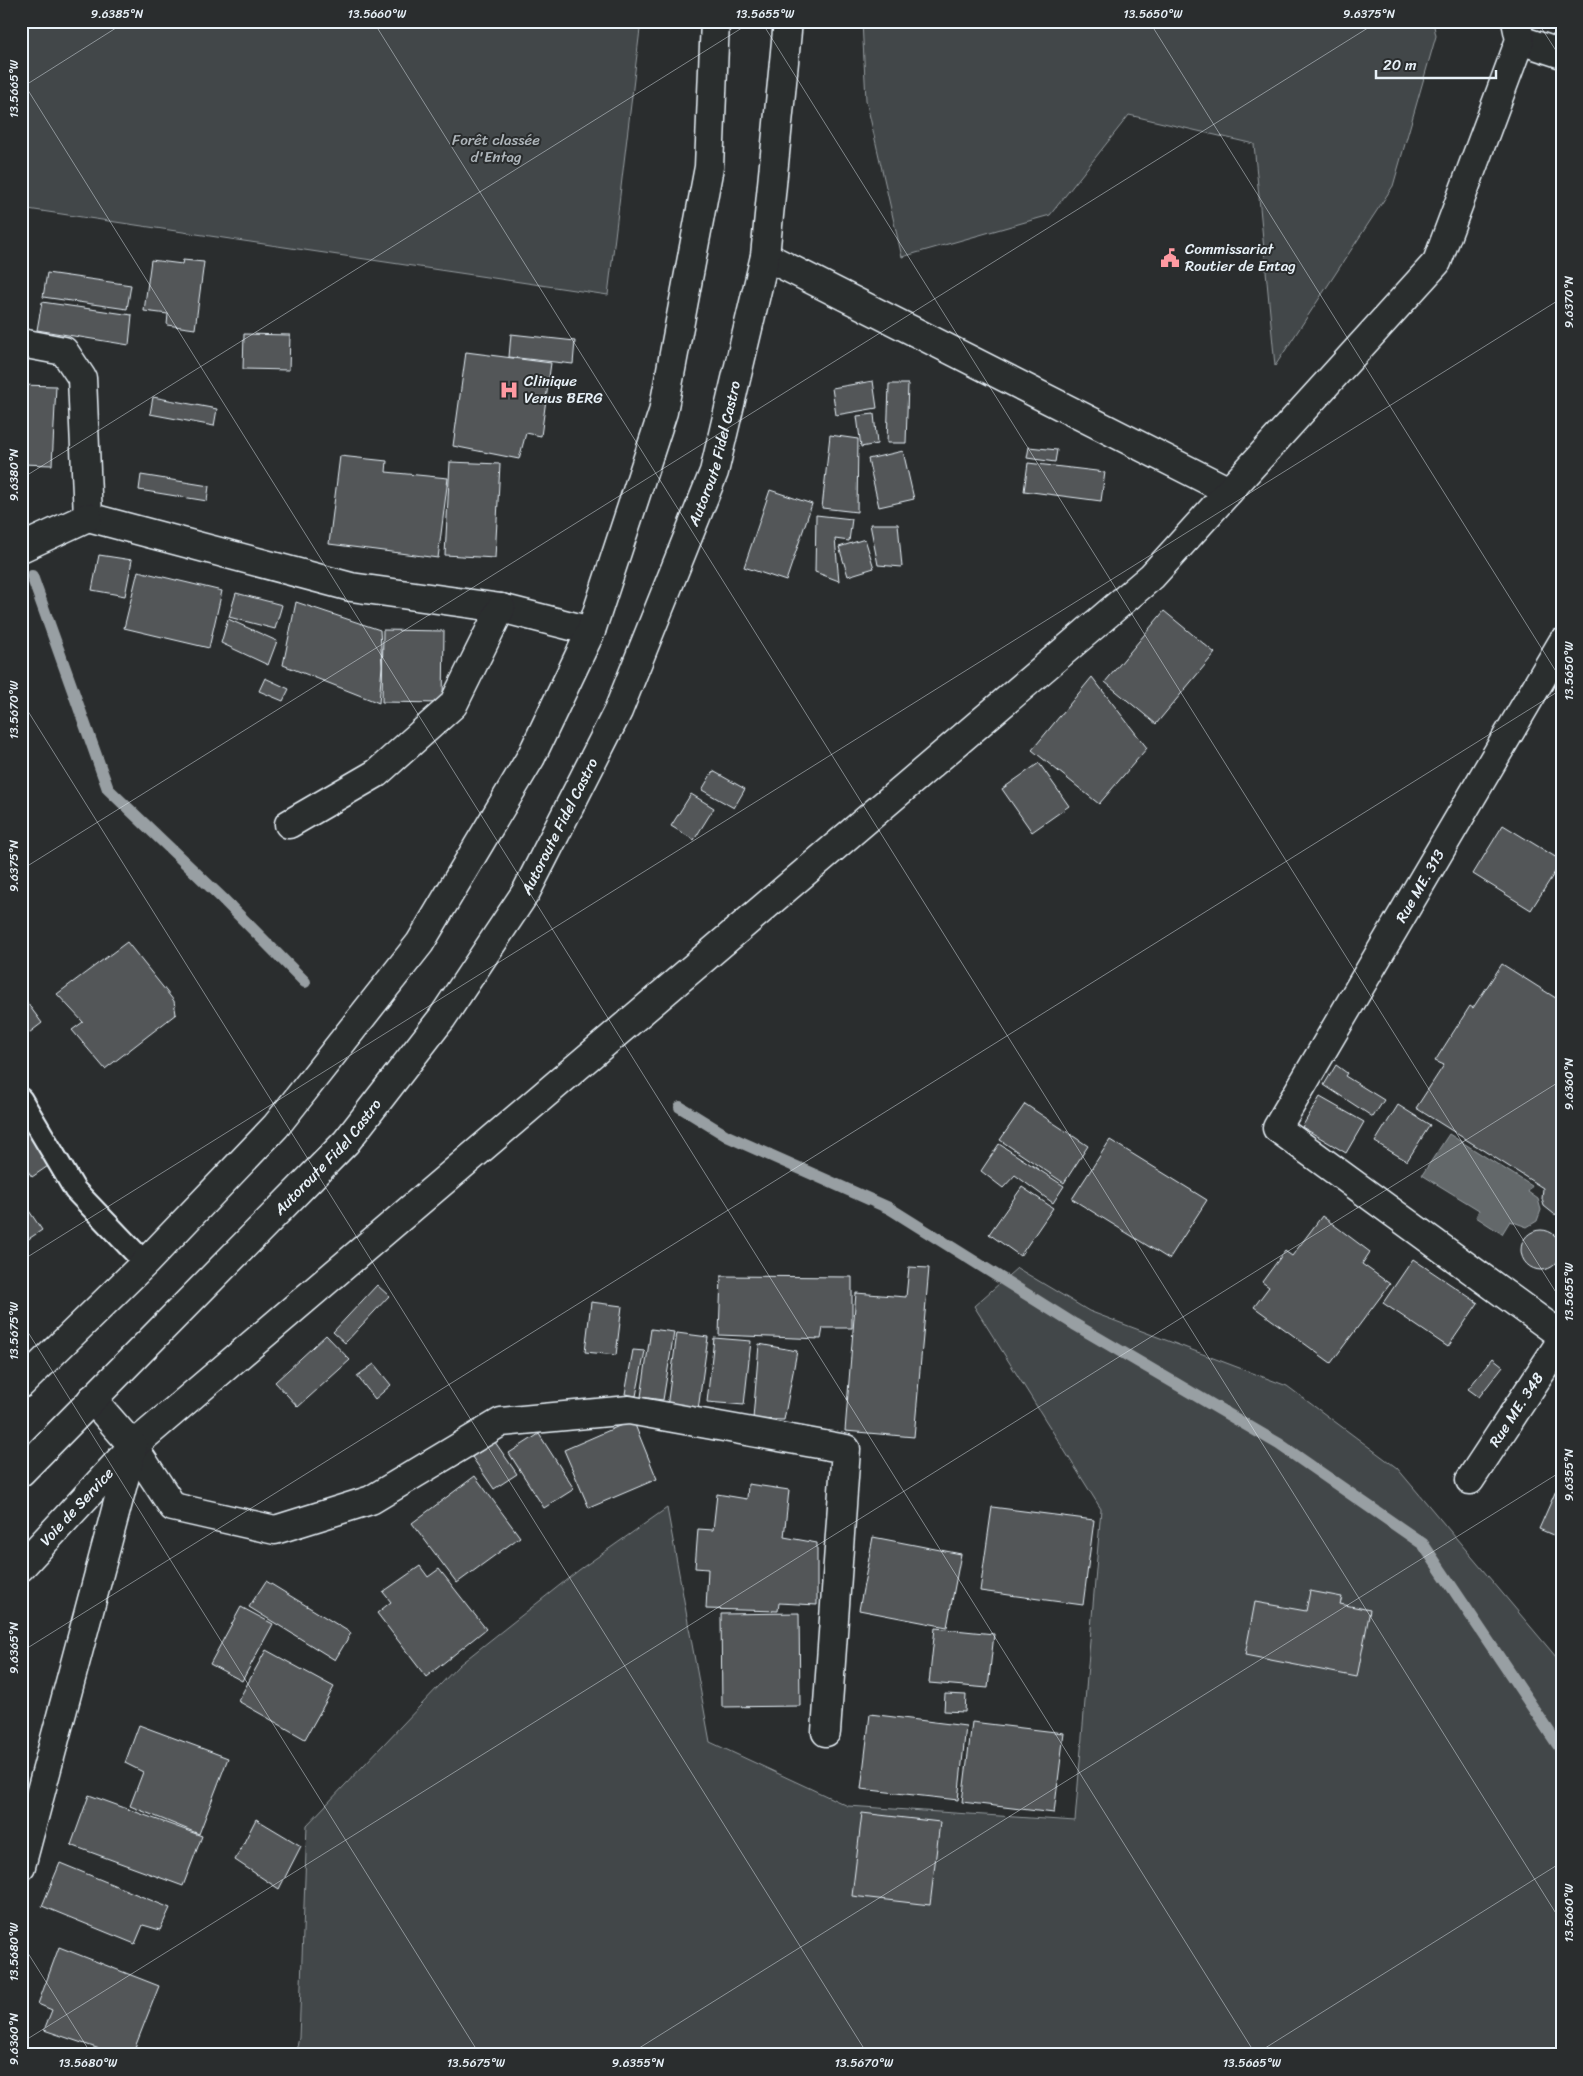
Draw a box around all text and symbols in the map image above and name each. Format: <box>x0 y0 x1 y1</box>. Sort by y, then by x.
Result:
text: 9.6385°N <box>91 3 144 25</box>
text: 13.5660°W <box>348 3 407 25</box>
text: 13.5655°W <box>736 3 795 25</box>
text: 13.5650°W <box>1124 3 1183 25</box>
text: 9.6375°N <box>1343 3 1396 25</box>
scale bar <box>1376 48 1496 80</box>
text: 20 m <box>1383 52 1417 78</box>
text: 13.5665°W <box>3 59 25 118</box>
park label: Forêt classée d'Entag <box>452 127 540 170</box>
place label: Commissariat Routier de Entag <box>1185 236 1296 279</box>
public building icon: Commissariat Routier de Entag <box>1159 247 1181 269</box>
text: 9.6370°N <box>1558 275 1580 328</box>
place label: Clinique Venus BERG <box>524 368 603 411</box>
street label: Autoroute Fidel Castro <box>680 378 748 531</box>
hospital icon: Clinique Venus BERG <box>498 379 520 401</box>
text: 9.6380°N <box>3 448 25 501</box>
text: 13.5650°W <box>1558 641 1580 700</box>
text: 13.5670°W <box>3 680 25 739</box>
street label: Autoroute Fidel Castro <box>513 753 605 900</box>
text: 9.6375°N <box>3 839 25 892</box>
street label: Rue ME. 313 <box>1388 844 1452 928</box>
text: 9.6360°N <box>1558 1057 1580 1110</box>
street label: Autoroute Fidel Castro <box>267 1092 389 1222</box>
text: 13.5655°W <box>1558 1262 1580 1321</box>
text: 13.5675°W <box>3 1301 25 1360</box>
street label: Rue ME. 348 <box>1482 1367 1550 1452</box>
text: 9.6355°N <box>1558 1448 1580 1501</box>
street label: Voie de Service <box>33 1461 120 1552</box>
text: 9.6365°N <box>3 1621 25 1674</box>
text: 13.5660°W <box>1558 1883 1580 1942</box>
text: 13.5680°W <box>3 1922 25 1981</box>
text: 9.6360°N <box>3 2012 25 2065</box>
text: 13.5680°W <box>59 2052 118 2074</box>
text: 13.5675°W <box>447 2052 506 2074</box>
text: 9.6355°N <box>612 2052 665 2074</box>
text: 13.5670°W <box>835 2052 894 2074</box>
text: 13.5665°W <box>1223 2052 1282 2074</box>

